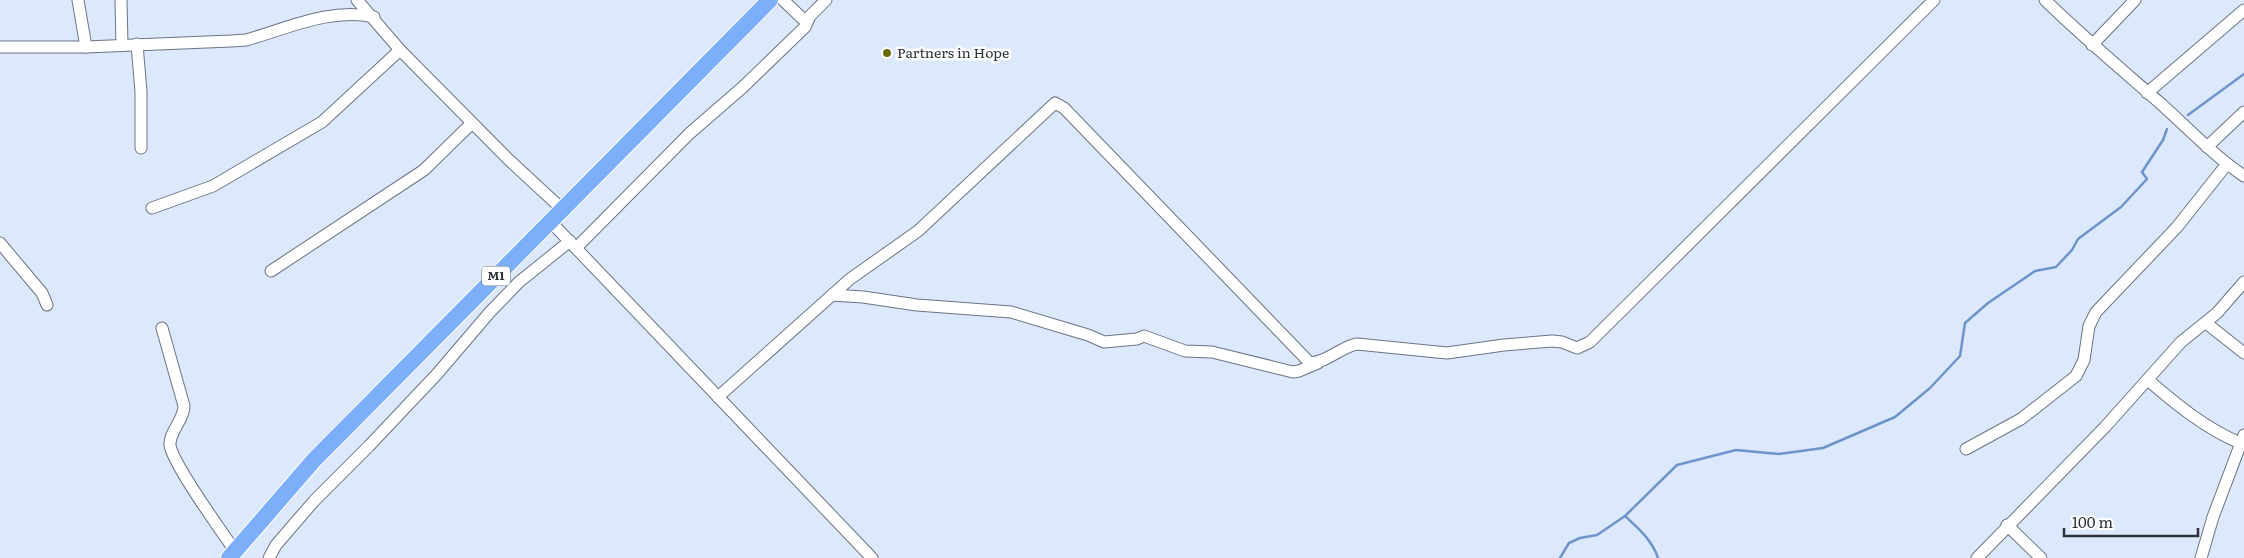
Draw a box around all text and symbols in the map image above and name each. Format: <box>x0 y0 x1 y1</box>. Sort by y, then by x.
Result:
place label: Partners in Hope <box>897 42 1009 62</box>
marker: Partners in Hope <box>881 47 893 59</box>
road number: M1 <box>482 266 510 286</box>
scale bar <box>2064 506 2198 538</box>
text: 100 m <box>2072 510 2113 533</box>

